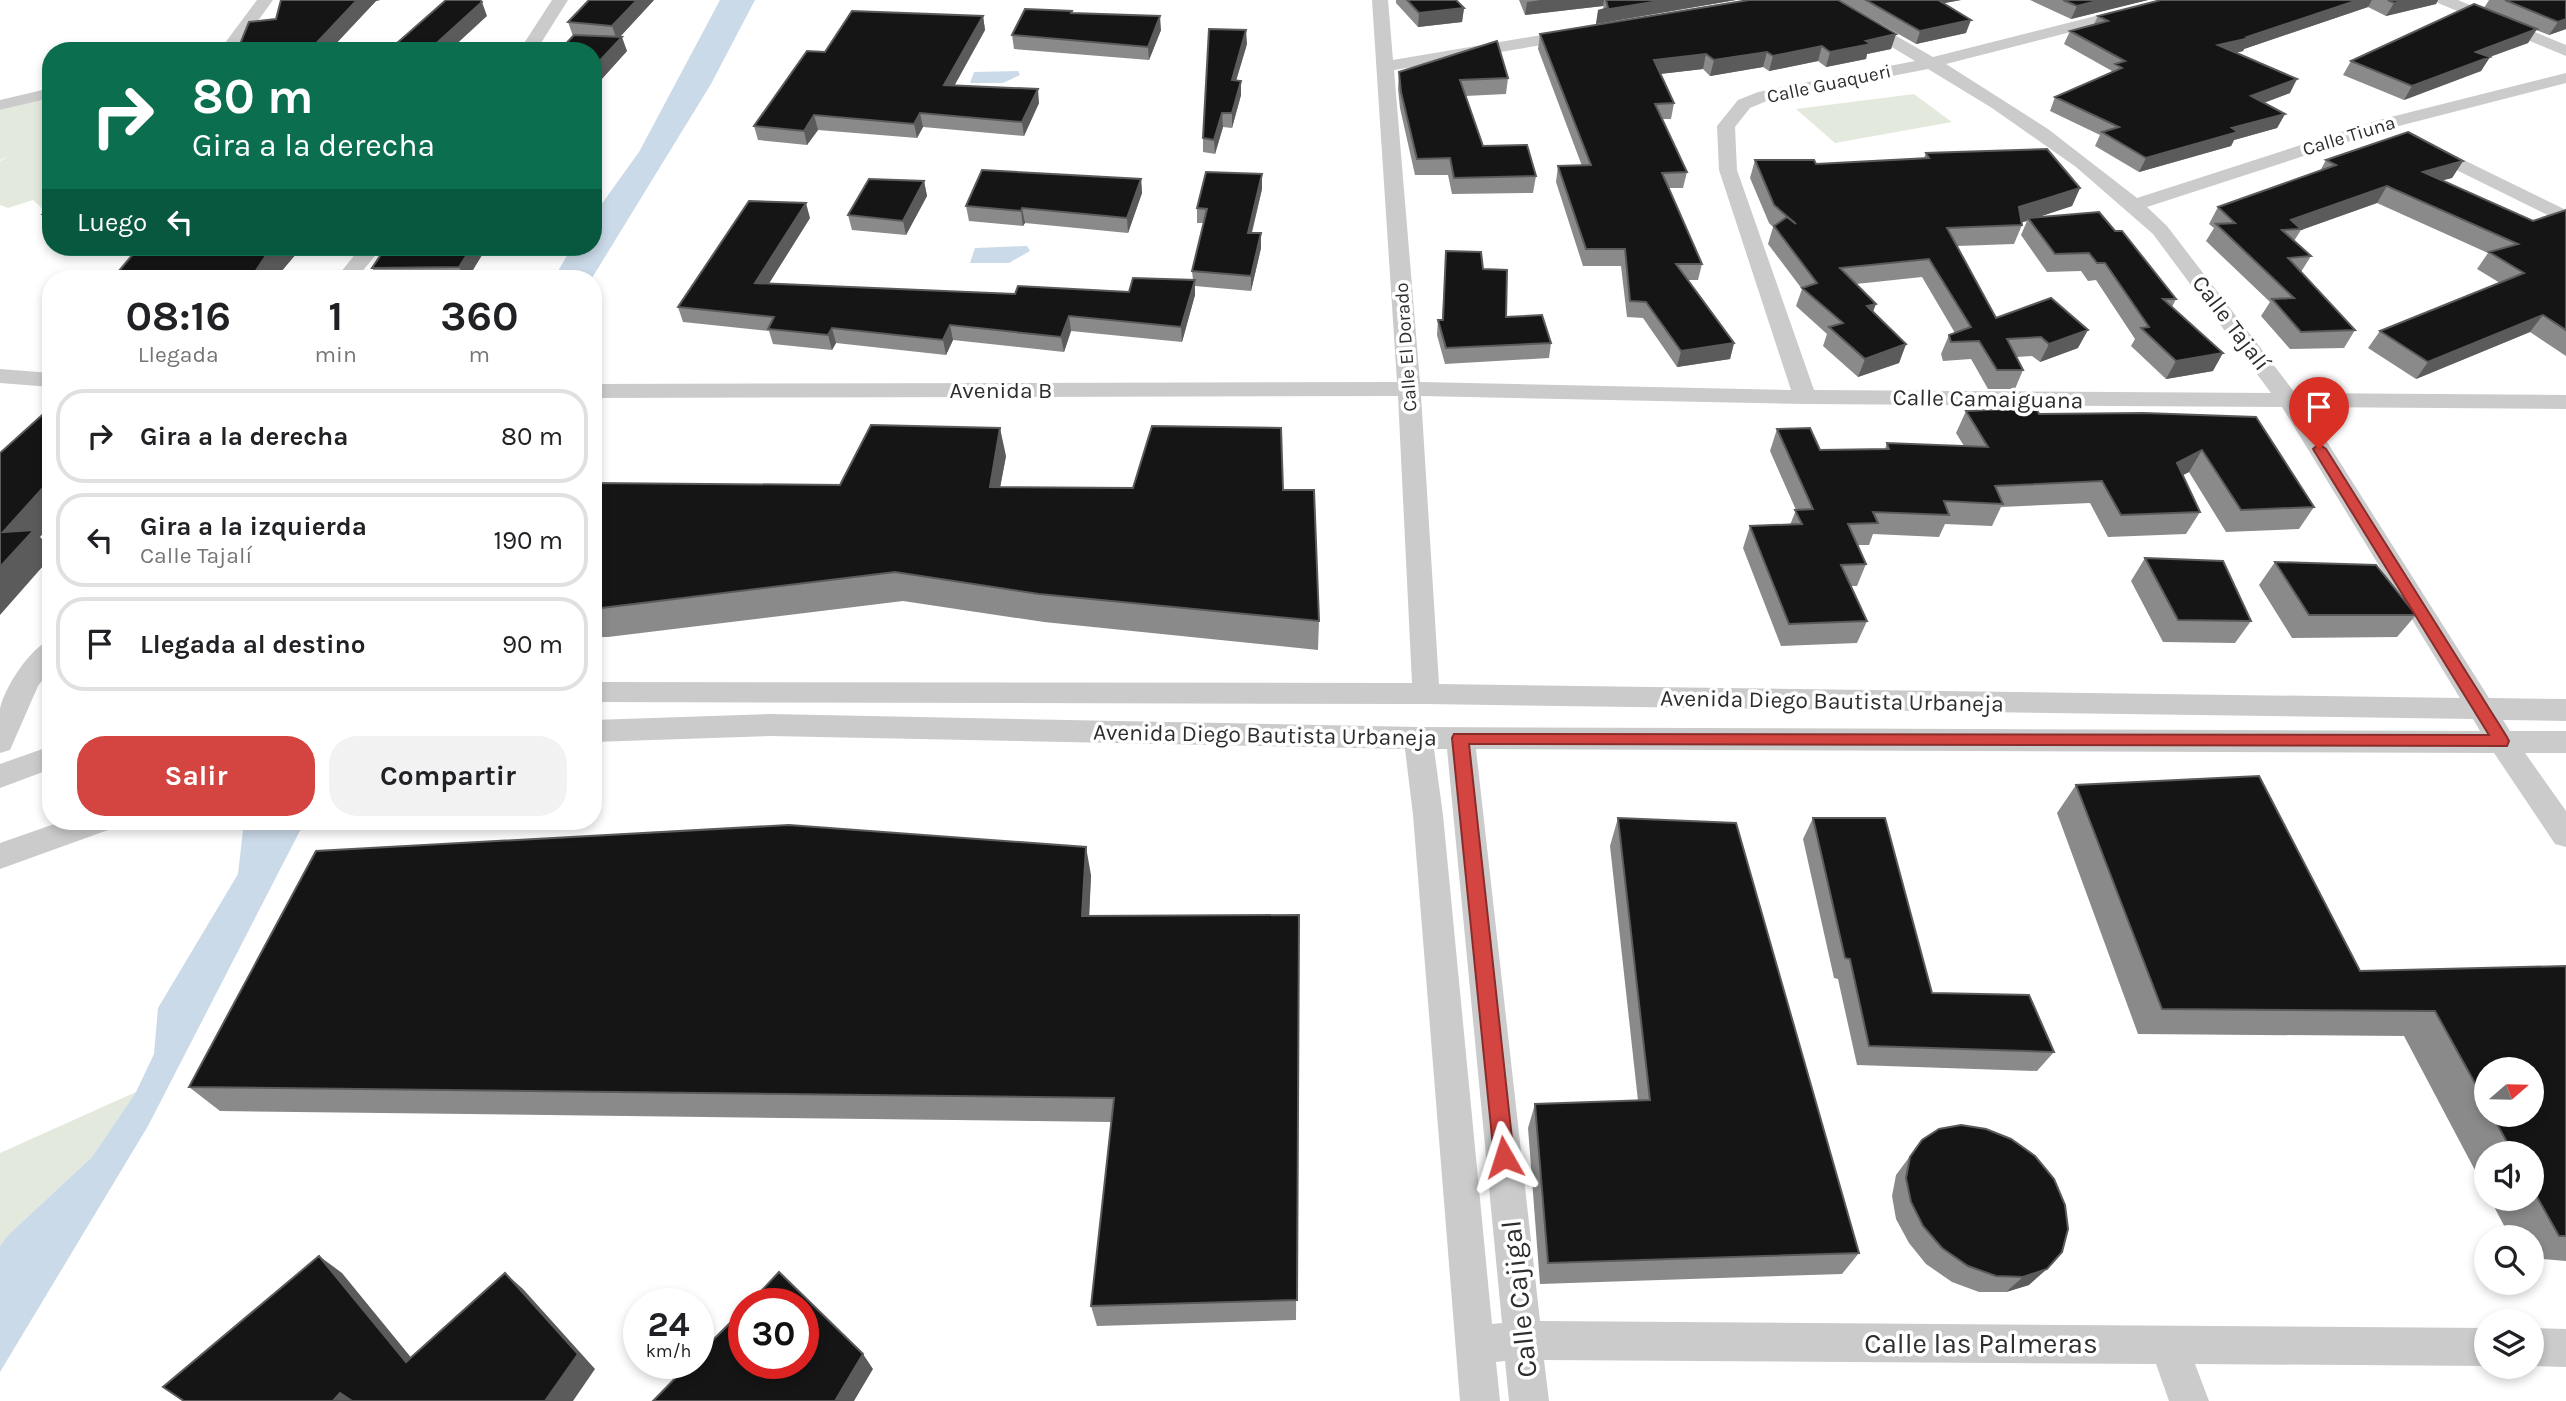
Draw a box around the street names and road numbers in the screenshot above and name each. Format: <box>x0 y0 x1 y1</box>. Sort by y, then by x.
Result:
street label: Calle Guaqueri <box>1765 60 1893 108</box>
street label: Calle Tiuna <box>2300 112 2398 160</box>
street label: Calle Tajalí <box>2186 270 2276 376</box>
street label: Calle El Dorado <box>1391 282 1421 412</box>
street label: Avenida B <box>950 377 1052 404</box>
street label: Calle Camaiguana <box>1892 384 2084 414</box>
street label: Avenida Diego Bautista Urbaneja <box>1660 685 2004 717</box>
street label: Avenida Diego Bautista Urbaneja <box>1093 719 1437 751</box>
street label: Calle Cajigal <box>1494 1219 1544 1379</box>
street label: Calle las Palmeras <box>1864 1327 2098 1360</box>

